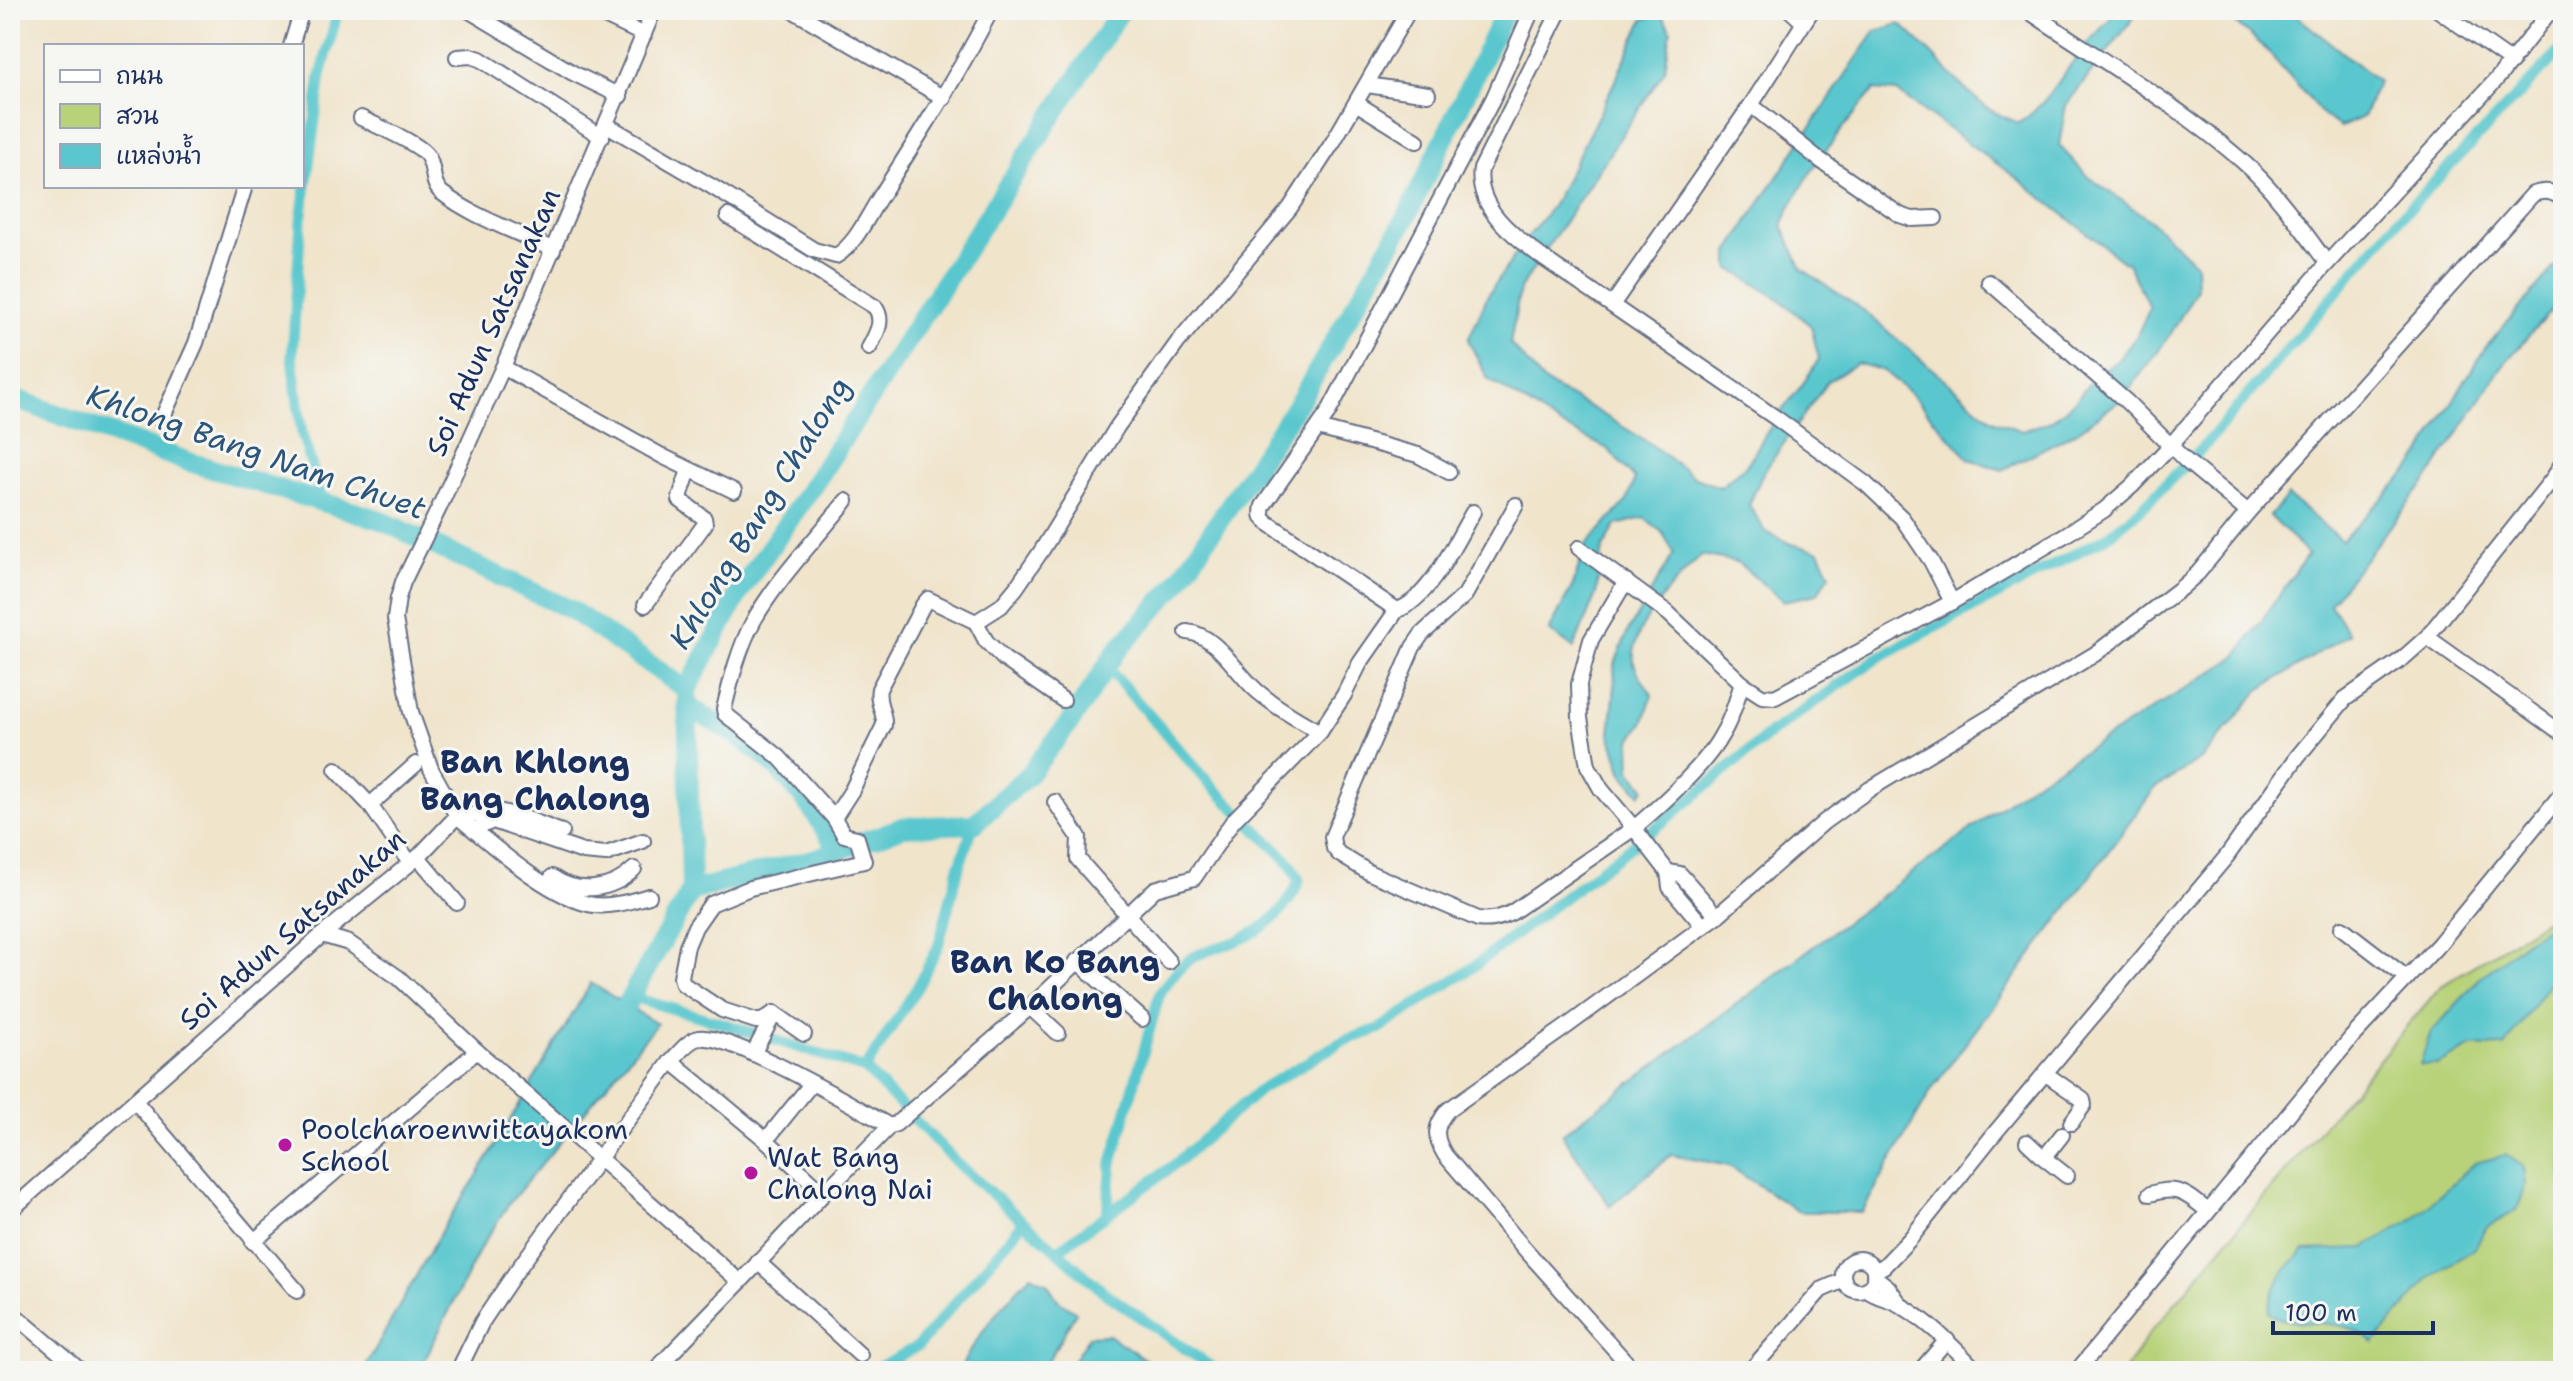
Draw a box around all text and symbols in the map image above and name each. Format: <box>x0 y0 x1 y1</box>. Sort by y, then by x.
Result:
legend <box>44 44 304 188</box>
text: ถนน <box>116 60 163 92</box>
text: สวน <box>116 100 159 132</box>
text: แหล่งน้ำ <box>116 133 202 172</box>
street label: Soi Adun Satsanakan <box>417 182 569 462</box>
water label: Khlong Bang Chalong <box>659 369 860 657</box>
water label: Khlong Bang Nam Chuet <box>81 374 432 529</box>
district label: Ban Khlong Bang Chalong <box>420 740 650 820</box>
street label: Soi Adun Satsanakan <box>170 820 414 1038</box>
district label: Ban Ko Bang Chalong <box>950 940 1160 1020</box>
place label: Poolcharoenwittayakom School <box>301 1110 628 1180</box>
marker: Poolcharoenwittayakom School <box>276 1136 294 1154</box>
place label: Wat Bang Chalong Nai <box>767 1138 933 1208</box>
marker: Wat Bang Chalong Nai <box>742 1164 760 1182</box>
scale bar <box>2273 1285 2433 1335</box>
text: 100 m <box>2285 1297 2357 1329</box>

